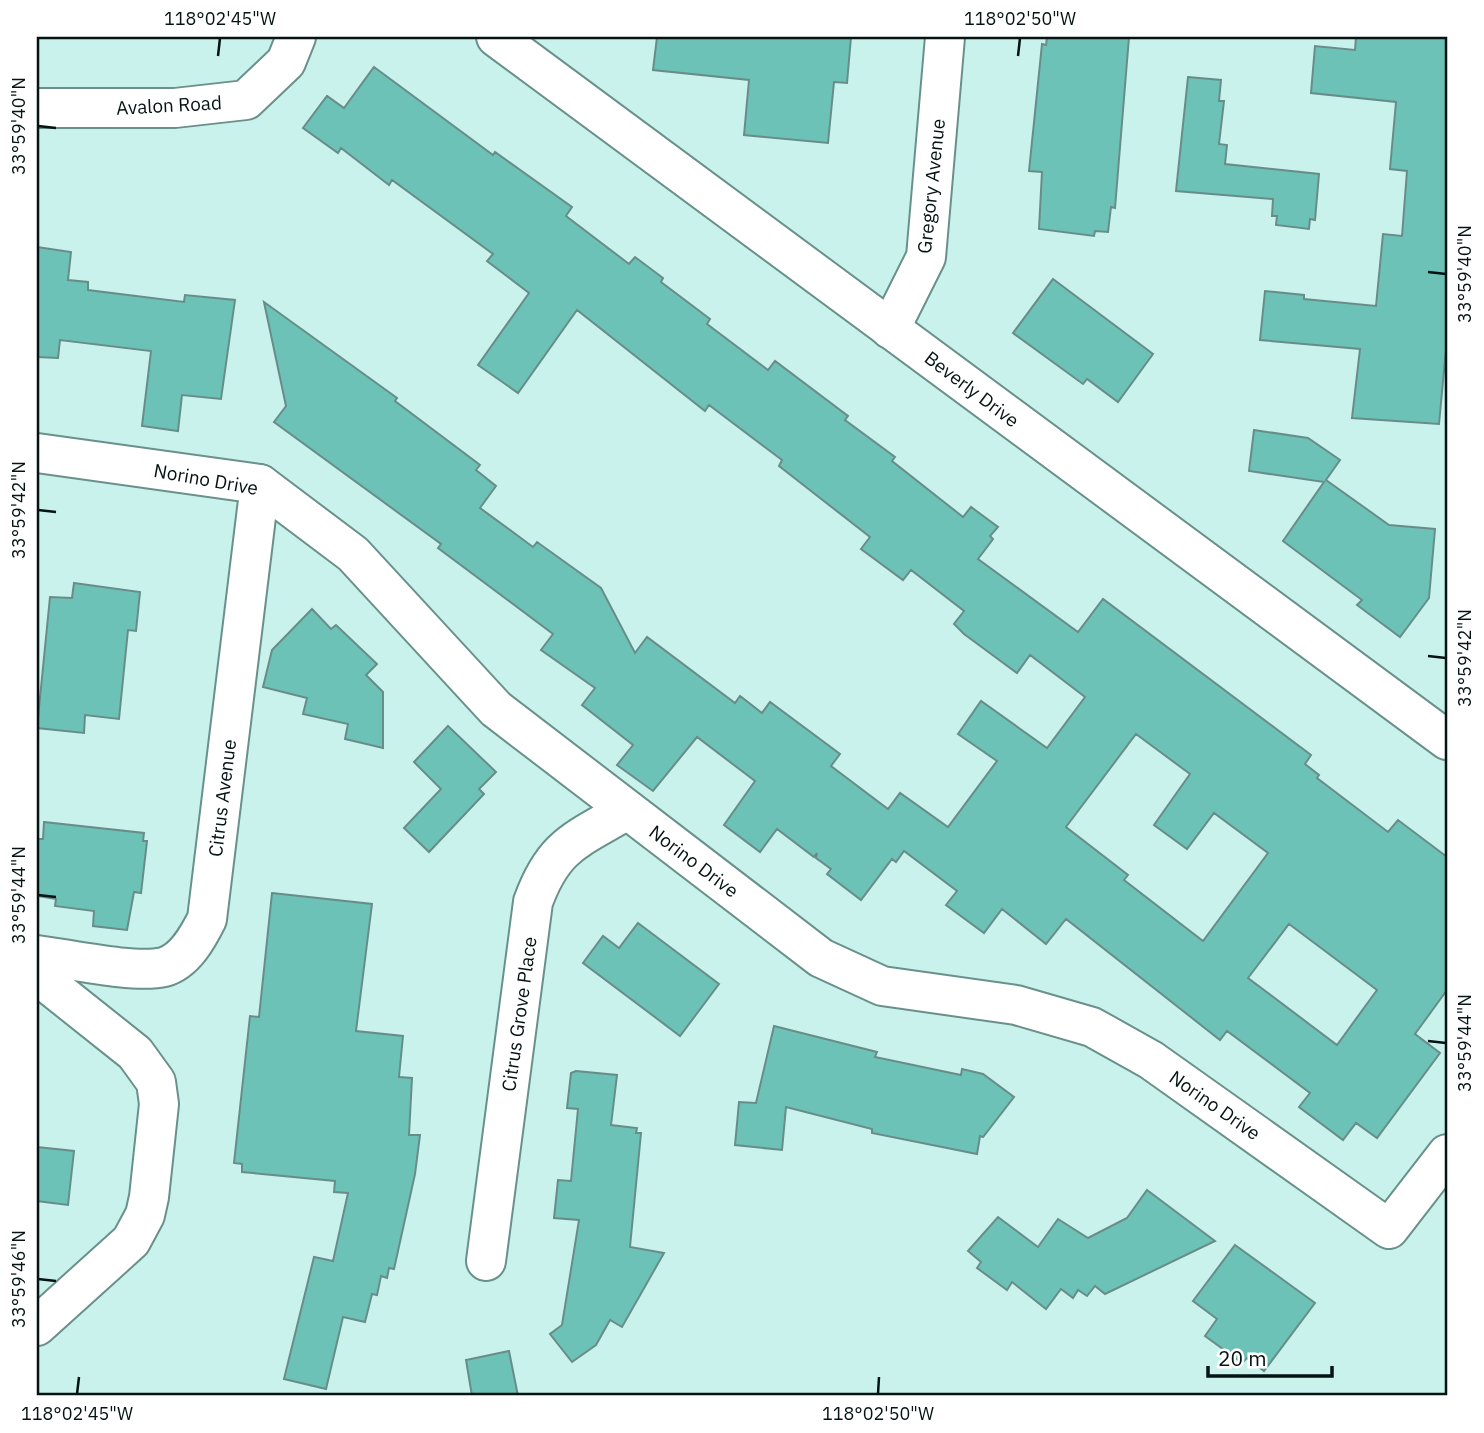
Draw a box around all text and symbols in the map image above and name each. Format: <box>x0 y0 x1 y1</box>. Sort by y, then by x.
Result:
text: 118°02'45"W <box>164 7 276 30</box>
text: 118°02'50"W <box>964 7 1076 30</box>
text: 33°59'40"N <box>7 77 30 175</box>
street label: Avalon Road <box>115 90 223 120</box>
street label: Gregory Avenue <box>912 117 950 255</box>
text: 33°59'40"N <box>1453 225 1476 323</box>
street label: Beverly Drive <box>920 346 1024 432</box>
street label: Norino Drive <box>152 458 260 500</box>
text: 33°59'42"N <box>7 461 30 559</box>
text: 33°59'42"N <box>1453 609 1476 707</box>
street label: Citrus Avenue <box>203 738 241 858</box>
street label: Norino Drive <box>645 820 743 902</box>
text: 33°59'44"N <box>7 846 30 944</box>
street label: Citrus Grove Place <box>496 935 542 1093</box>
text: 33°59'44"N <box>1453 994 1476 1092</box>
street label: Norino Drive <box>1165 1065 1265 1145</box>
text: 33°59'46"N <box>7 1230 30 1328</box>
scale bar <box>1208 1335 1332 1379</box>
text: 20 m <box>1218 1344 1267 1372</box>
text: 118°02'45"W <box>21 1402 133 1425</box>
text: 118°02'50"W <box>822 1402 934 1425</box>

